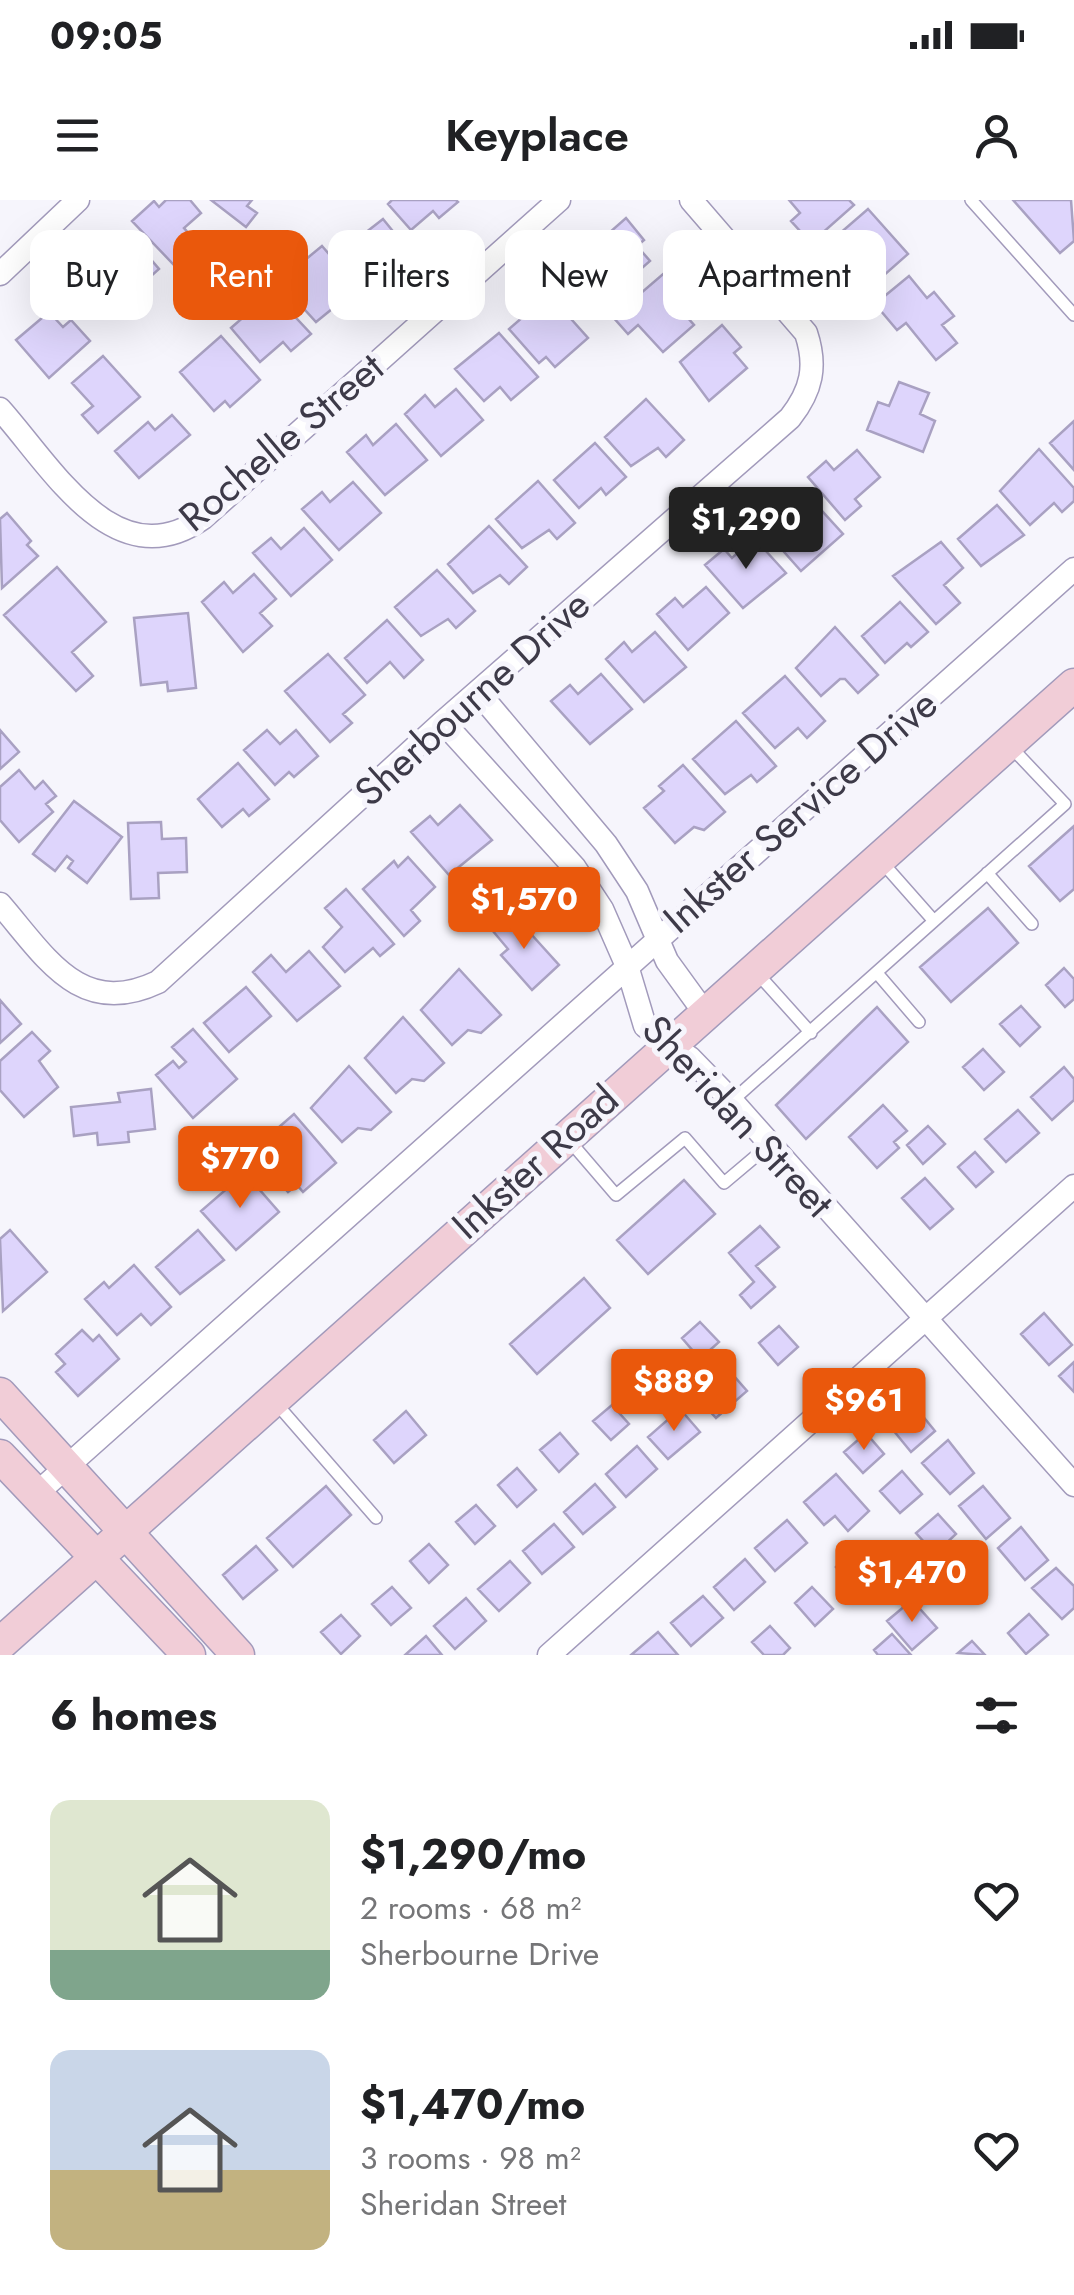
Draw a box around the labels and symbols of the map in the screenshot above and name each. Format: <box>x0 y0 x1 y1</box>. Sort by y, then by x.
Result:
street label: Rochelle Street <box>166 339 396 545</box>
pin: $1,290 <box>665 487 827 572</box>
street label: Sherbourne Drive <box>341 576 603 820</box>
street label: Inkster Service Drive <box>650 675 950 947</box>
pin: $1,570 <box>443 867 605 952</box>
street label: Sheridan Street <box>629 1002 847 1230</box>
street label: Inkster Road <box>439 1071 631 1253</box>
pin: $770 <box>181 1126 299 1211</box>
pin: $889 <box>615 1349 733 1434</box>
pin: $961 <box>805 1368 923 1453</box>
pin: $1,470 <box>831 1540 993 1625</box>

